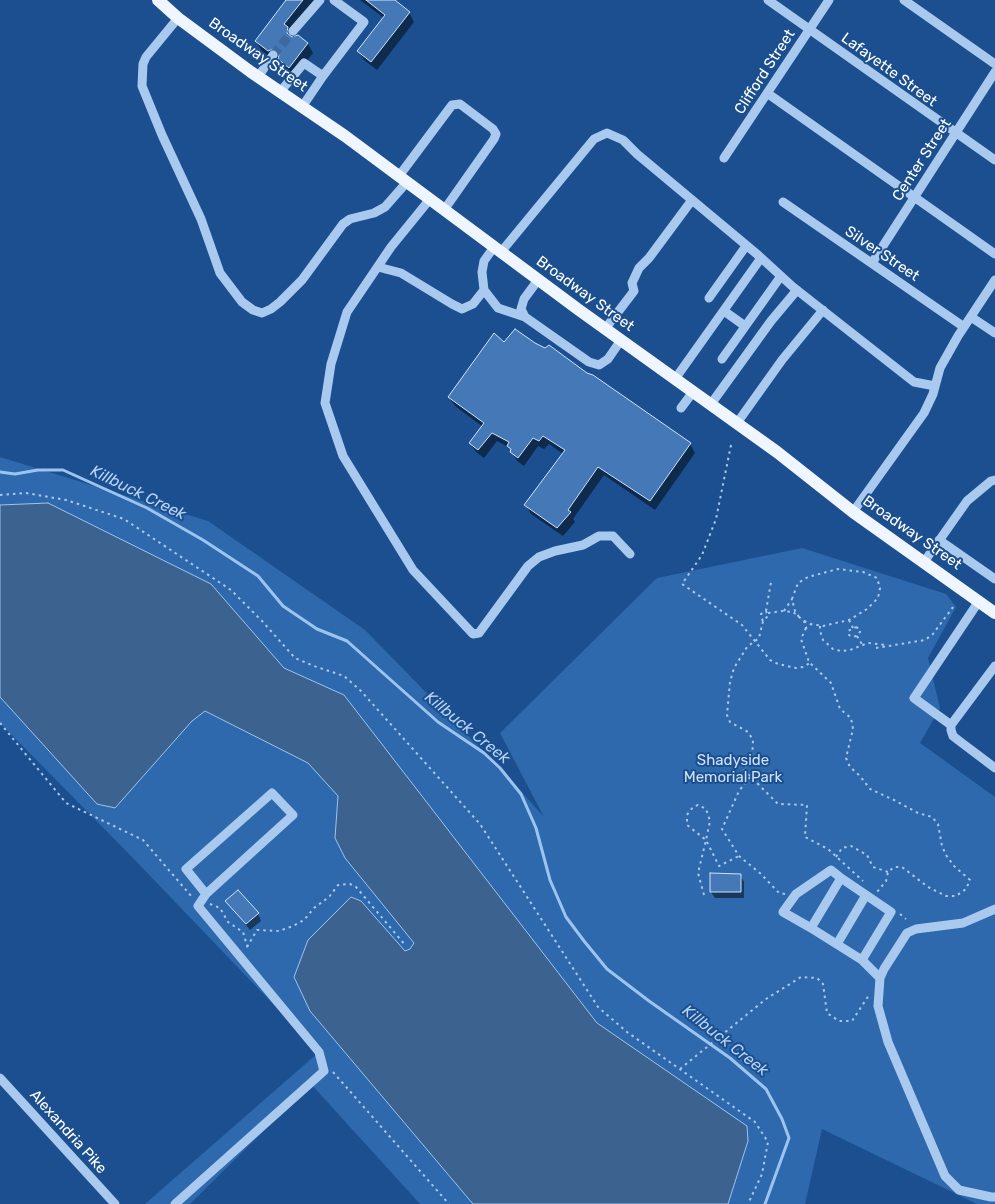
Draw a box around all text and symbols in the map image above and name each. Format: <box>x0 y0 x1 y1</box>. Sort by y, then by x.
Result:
street label: Broadway Street <box>205 14 311 96</box>
street label: Clifford Street <box>731 26 799 118</box>
street label: Lafayette Street <box>838 29 940 111</box>
street label: Center Street <box>889 116 955 204</box>
street label: Silver Street <box>841 223 923 285</box>
street label: Broadway Street <box>533 252 637 336</box>
water label: Killbuck Creek <box>87 462 189 524</box>
street label: Broadway Street <box>859 492 965 574</box>
water label: Killbuck Creek <box>421 688 513 768</box>
park label: Shadyside Memorial Park <box>684 752 782 787</box>
water label: Killbuck Creek <box>678 1001 772 1081</box>
street label: Alexandria Pike <box>26 1086 110 1178</box>

